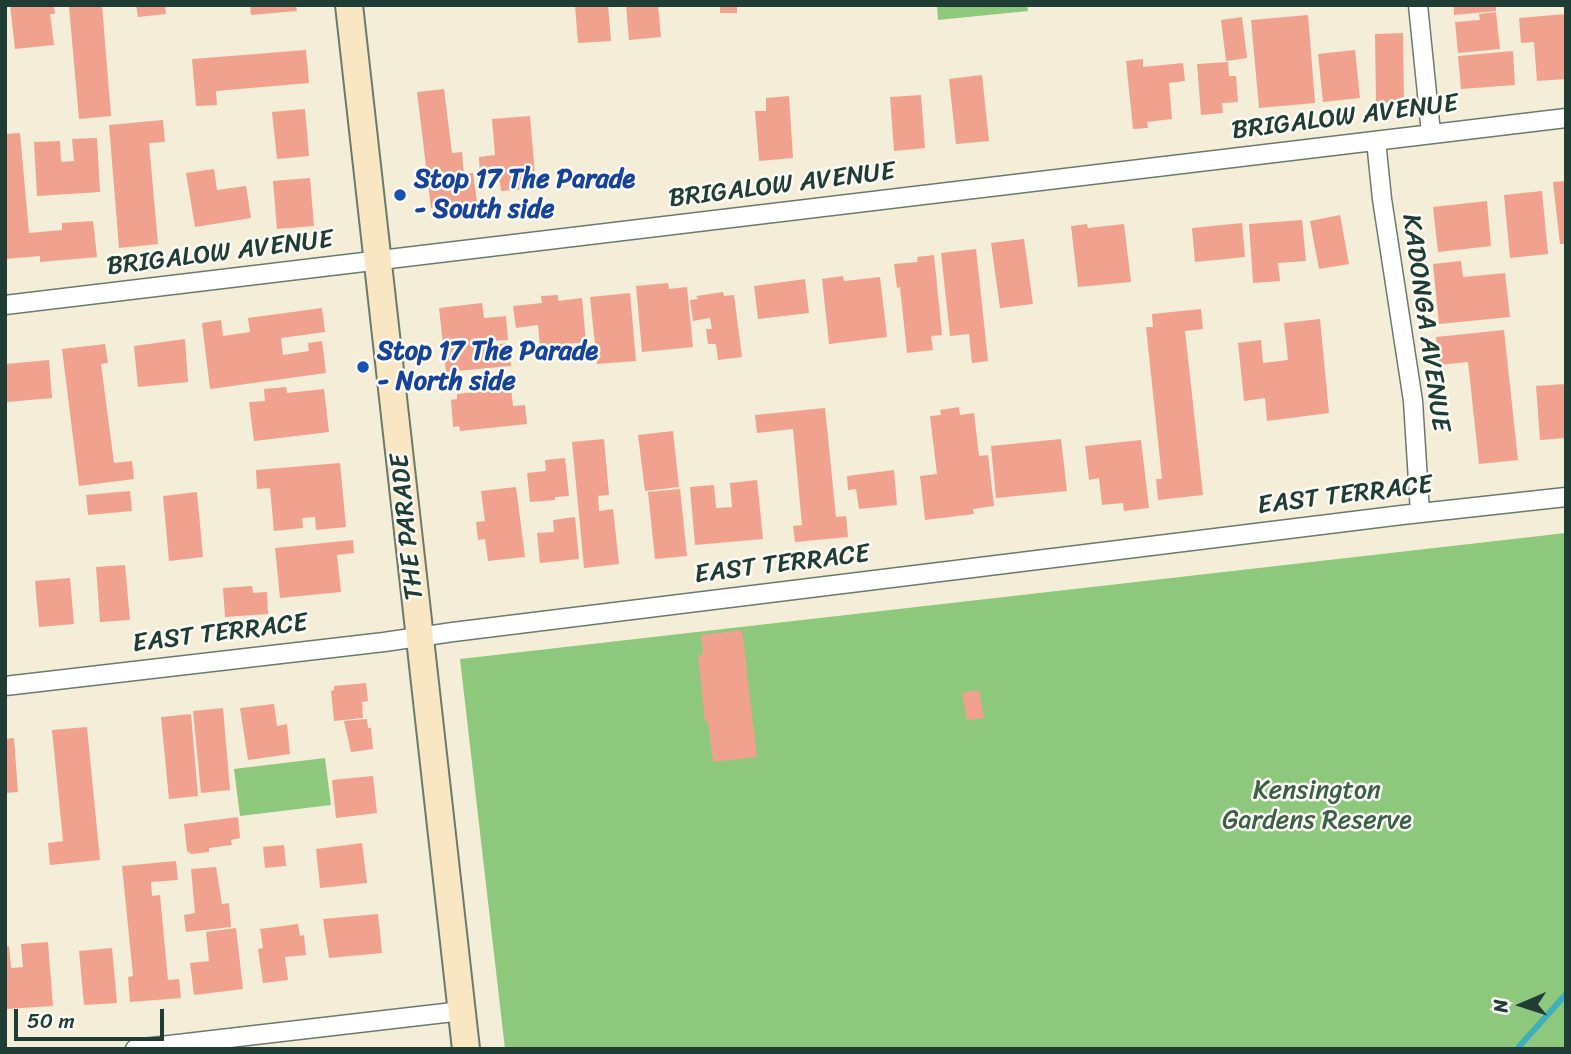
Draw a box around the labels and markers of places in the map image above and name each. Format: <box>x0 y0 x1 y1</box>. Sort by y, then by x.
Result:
place label: Stop 17 The Parade - South side <box>414 164 635 226</box>
marker: Stop 17 The Parade - South side <box>392 187 408 203</box>
place label: Stop 17 The Parade - North side <box>377 336 598 398</box>
marker: Stop 17 The Parade - North side <box>355 359 371 375</box>

